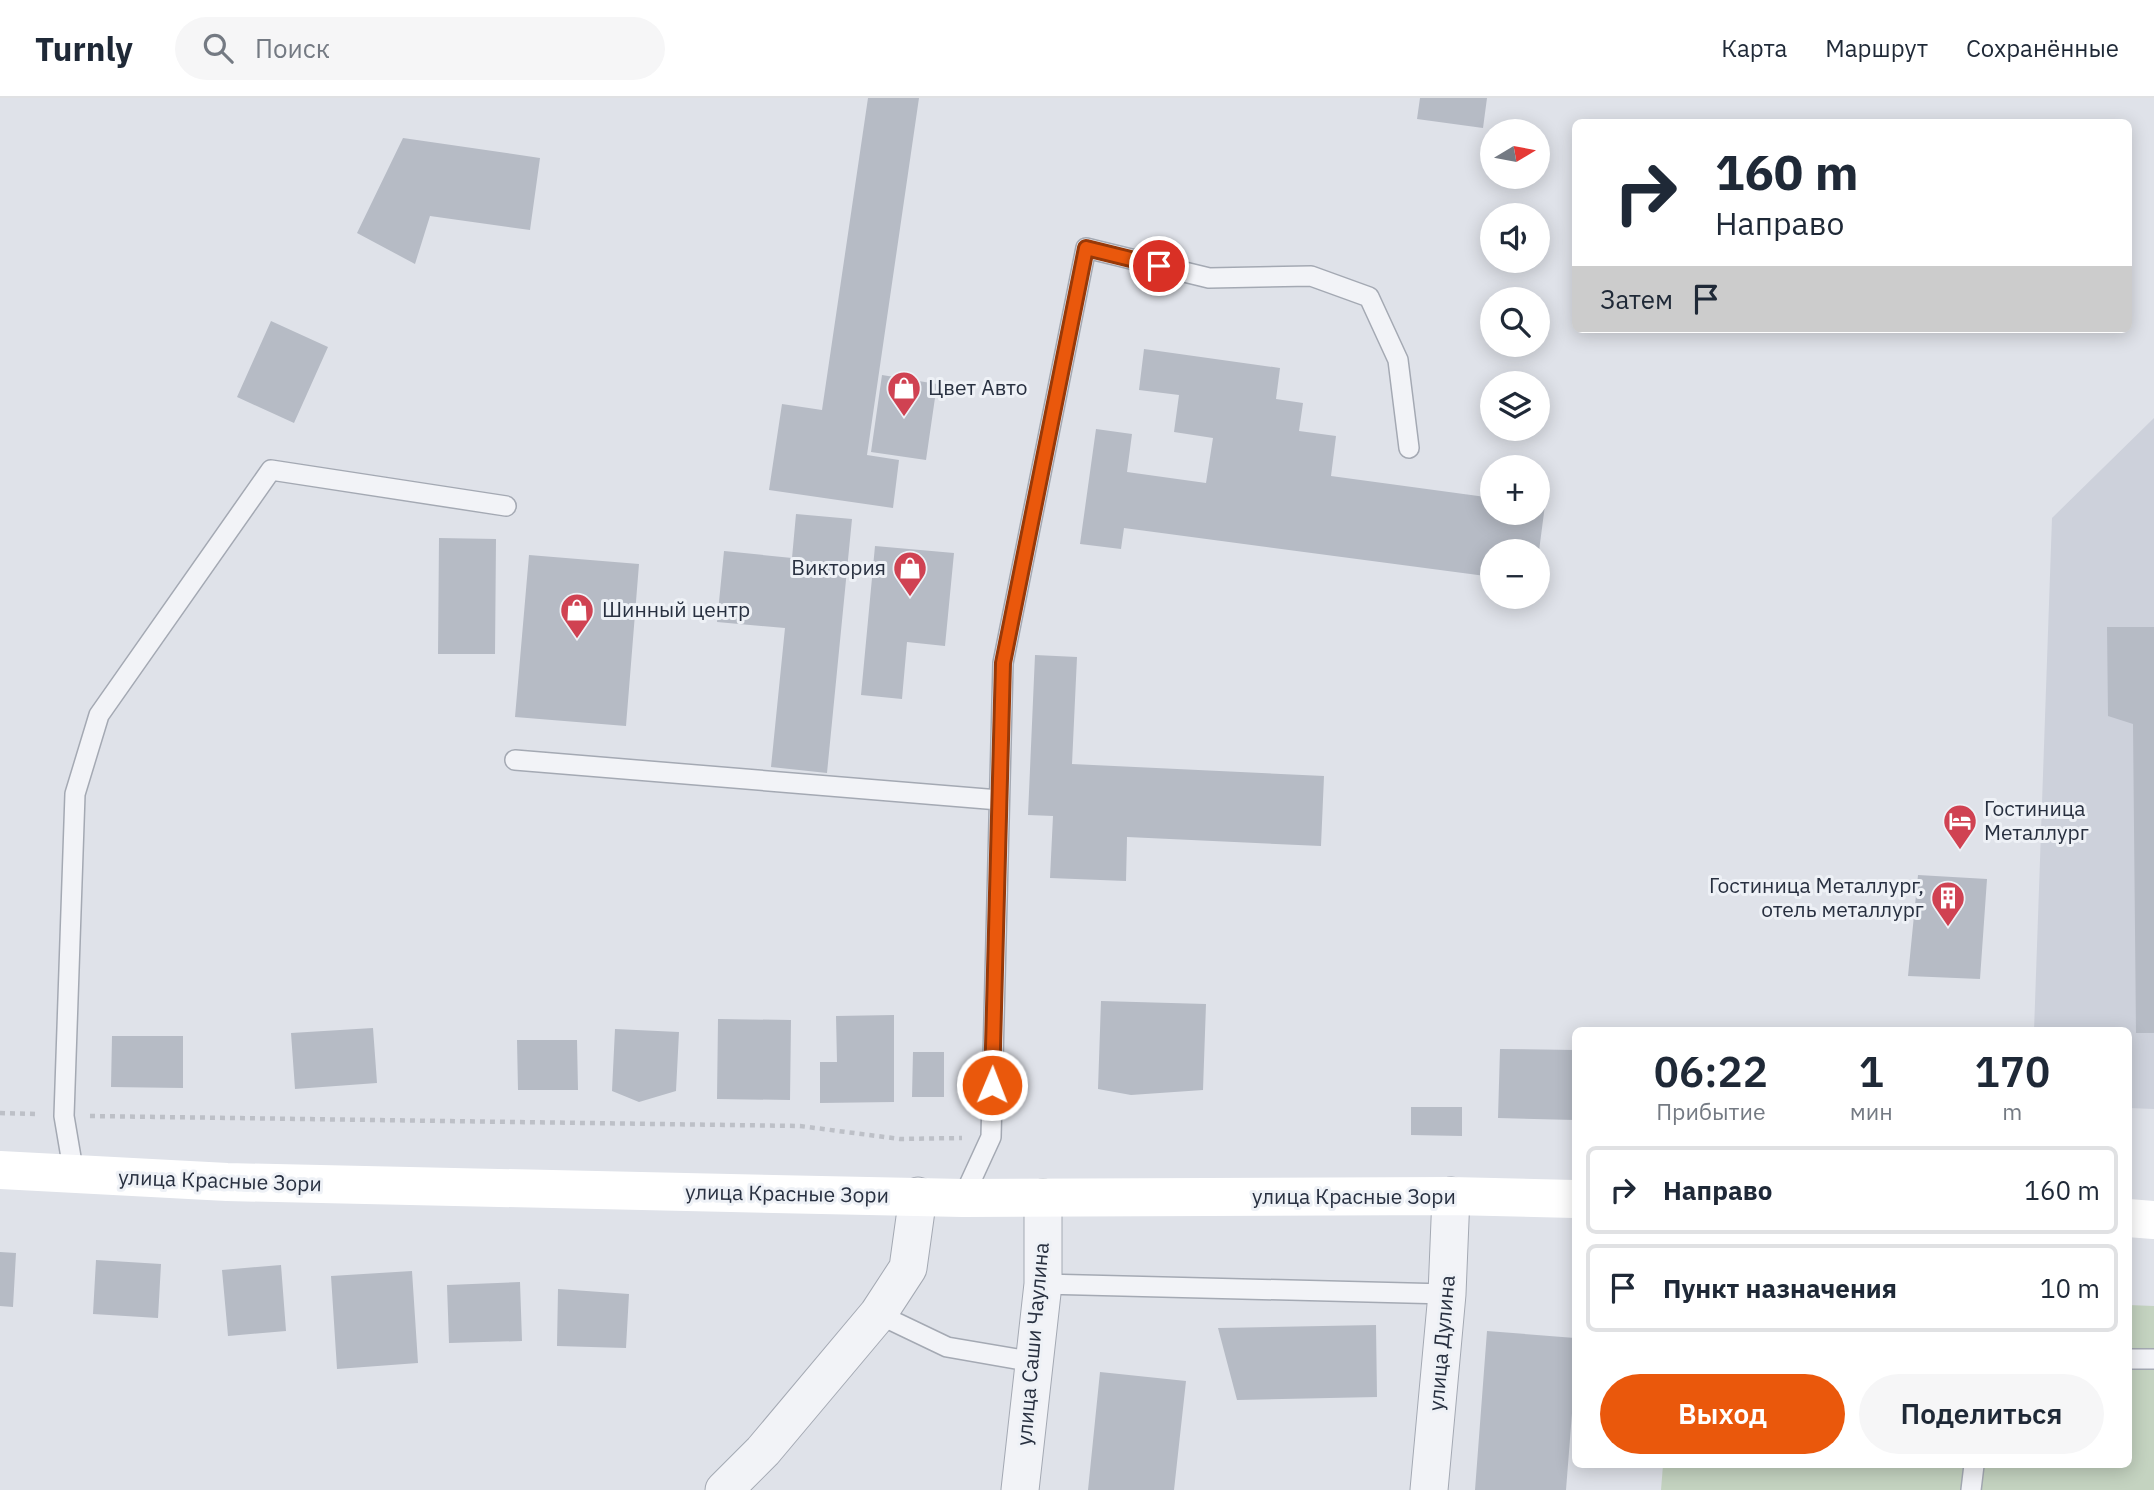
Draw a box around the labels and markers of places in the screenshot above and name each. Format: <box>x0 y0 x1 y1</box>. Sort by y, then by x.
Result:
pin <box>1129 236 1189 296</box>
shop icon: Цвет Авто <box>885 369 923 418</box>
place label: Цвет Авто <box>928 373 1028 401</box>
shop icon: Виктория <box>891 549 929 598</box>
place label: Виктория <box>791 553 886 581</box>
shop icon: Шинный центр <box>558 591 596 640</box>
place label: Шинный центр <box>602 595 750 623</box>
place label: Гостиница Металлург <box>1984 794 2089 846</box>
hotel icon: Гостиница Металлург <box>1941 802 1979 851</box>
place label: Гостиница Металлург, отель металлург <box>1709 871 1924 923</box>
building icon: Гостиница Металлург, отель металлург <box>1929 879 1967 928</box>

